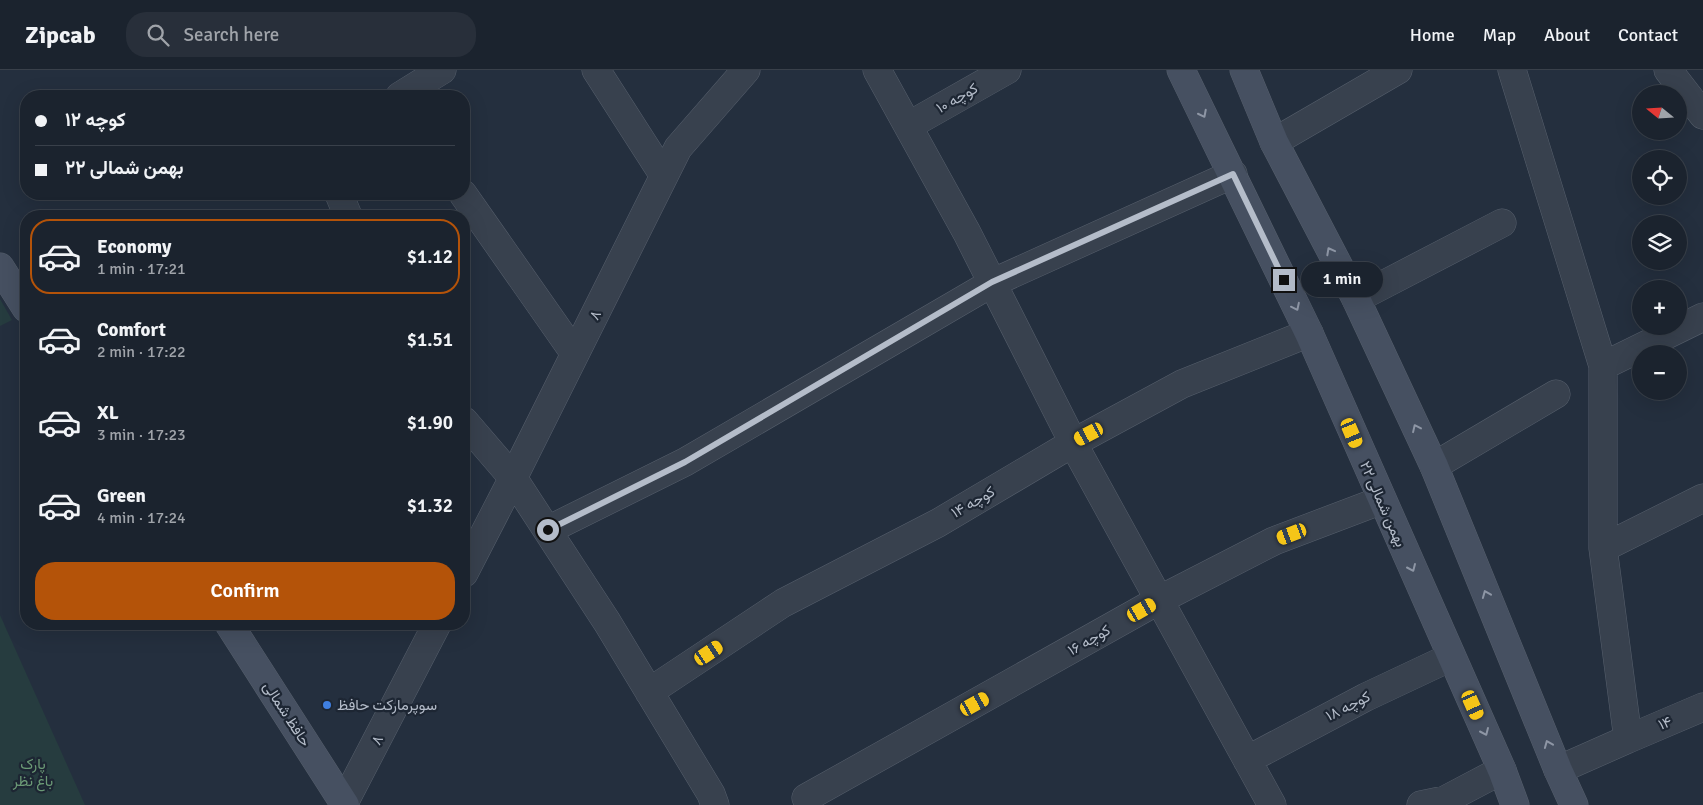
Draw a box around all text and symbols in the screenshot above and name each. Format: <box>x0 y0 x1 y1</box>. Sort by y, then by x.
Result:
search box <box>126 12 476 57</box>
text: Zipcab <box>25 20 96 50</box>
icon: search <box>144 21 172 49</box>
text: Search here <box>184 23 279 47</box>
text: Home <box>1410 24 1455 46</box>
text: Map <box>1483 24 1516 46</box>
text: About <box>1544 24 1590 46</box>
text: Contact <box>1618 24 1678 46</box>
street label: کوچه ۱۰ <box>933 79 982 118</box>
north arrow <box>1632 85 1688 140</box>
map controls <box>1632 85 1687 400</box>
text: کوچه ۱۲ <box>65 108 126 132</box>
one-way arrow <box>1197 108 1207 117</box>
button: locate <box>1632 150 1687 205</box>
text: ۲۲ بهمن شمالی <box>65 156 184 180</box>
button: layers <box>1632 215 1687 270</box>
icon: car <box>37 234 82 279</box>
text: Economy <box>97 235 171 259</box>
text: $1.12 <box>407 245 453 269</box>
one-way arrow <box>1326 247 1336 256</box>
text: 1 min · 17:21 <box>97 259 186 279</box>
callout: 1 min <box>1302 262 1384 298</box>
route end <box>1273 269 1295 291</box>
text: 1 min <box>1323 269 1361 289</box>
button: + <box>1632 280 1687 335</box>
one-way arrow <box>1290 302 1301 311</box>
street label: ۸ <box>585 307 605 323</box>
icon: car <box>37 317 82 362</box>
text: Comfort <box>97 318 166 342</box>
text: $1.51 <box>407 328 453 352</box>
text: 2 min · 17:22 <box>97 342 186 362</box>
button: − <box>1632 345 1687 400</box>
icon: car <box>37 400 82 445</box>
text: XL <box>97 401 119 425</box>
text: $1.90 <box>407 411 453 435</box>
car <box>1339 416 1364 450</box>
car <box>1072 420 1105 448</box>
one-way arrow <box>1412 424 1423 433</box>
text: 3 min · 17:23 <box>97 425 186 445</box>
street label: ۲۲ بهمن شمالی <box>1355 458 1410 550</box>
street label: کوچه ۱۴ <box>948 482 999 523</box>
icon: car <box>37 483 82 528</box>
text: Green <box>97 484 146 508</box>
text: $1.32 <box>407 494 453 518</box>
text: 4 min · 17:24 <box>97 508 186 528</box>
route start <box>537 519 559 541</box>
car <box>1275 522 1308 546</box>
button: Confirm <box>35 562 455 620</box>
one-way arrow <box>1405 563 1416 572</box>
one-way arrow <box>1482 590 1493 599</box>
car <box>1125 596 1158 624</box>
street label: کوچه ۱۶ <box>1065 621 1114 660</box>
car <box>692 638 725 668</box>
street label: حافظ شمالی <box>258 678 315 750</box>
street label: کوچه ۱۸ <box>1323 687 1374 726</box>
car <box>1460 688 1485 722</box>
car <box>958 690 991 718</box>
place label: سوپرمارکت حافظ <box>337 696 437 715</box>
marker: سوپرمارکت حافظ <box>321 699 333 711</box>
street label: ۱۴ <box>1656 712 1675 734</box>
one-way arrow <box>1479 727 1490 736</box>
street label: ۸ <box>367 732 387 748</box>
one-way arrow <box>1544 740 1554 749</box>
park label: پارک باغ نظر <box>12 755 53 792</box>

